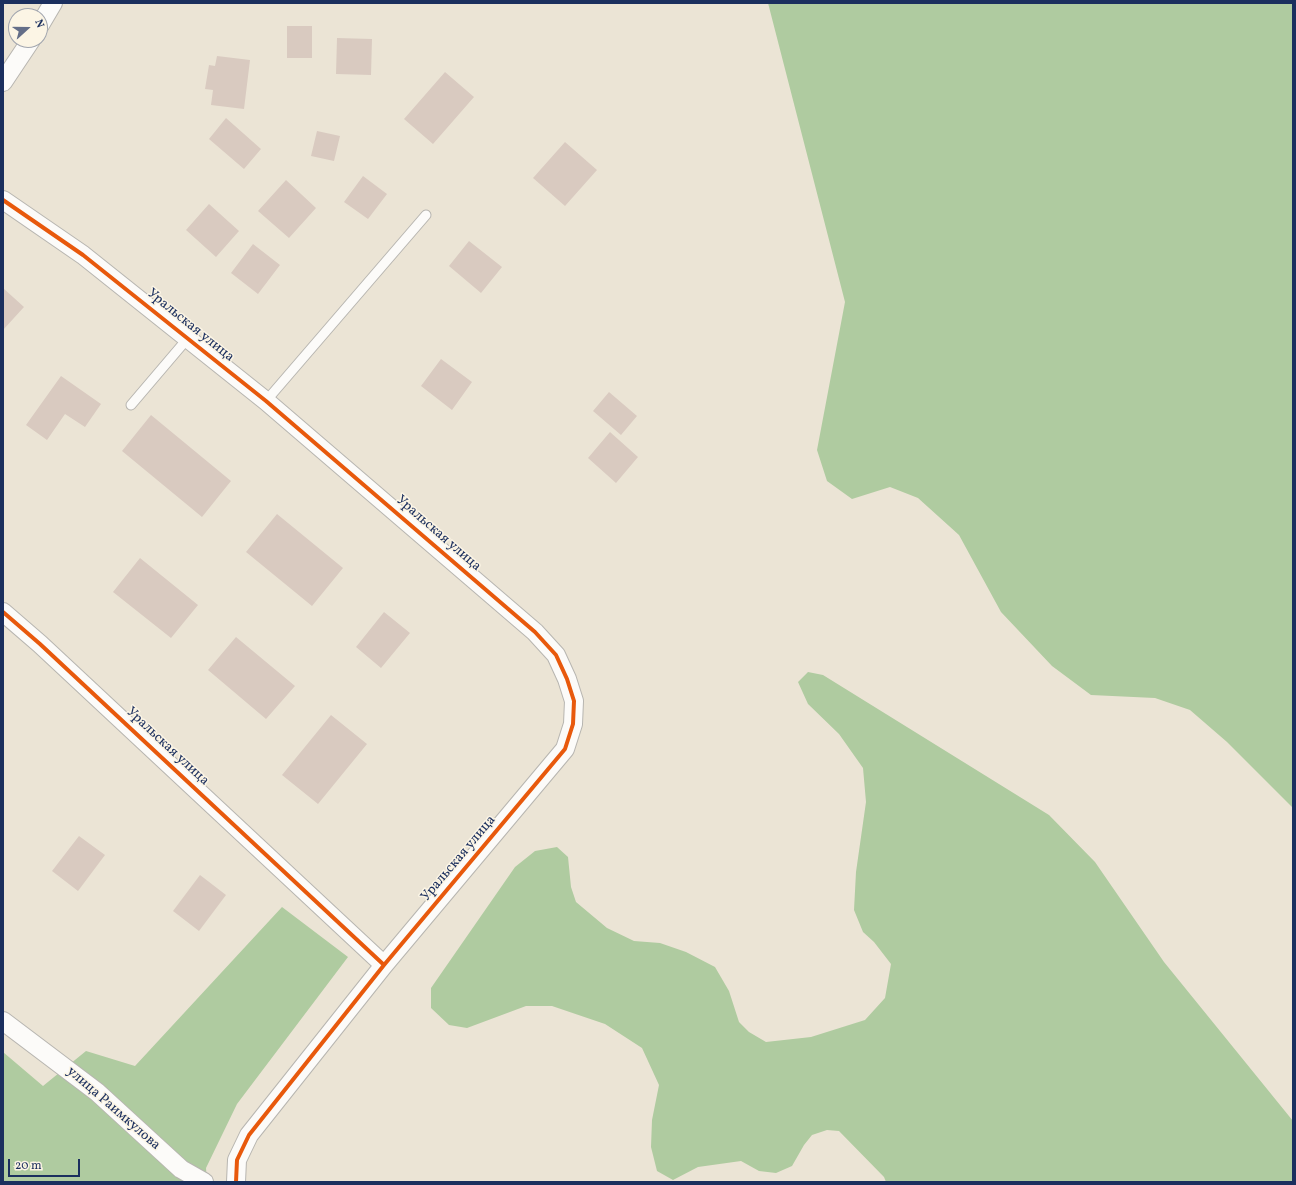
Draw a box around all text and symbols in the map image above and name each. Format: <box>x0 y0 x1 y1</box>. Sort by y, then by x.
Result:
north arrow <box>8 8 48 48</box>
text: N <box>30 17 47 30</box>
street label: Уральская улица <box>143 286 237 366</box>
street label: Уральская улица <box>392 492 484 576</box>
street label: Уральская улица <box>122 704 212 790</box>
street label: Уральская улица <box>418 813 500 905</box>
street label: улица Раимкулова <box>63 1064 163 1154</box>
scale bar <box>10 1151 82 1177</box>
text: 20 m <box>15 1158 42 1174</box>

